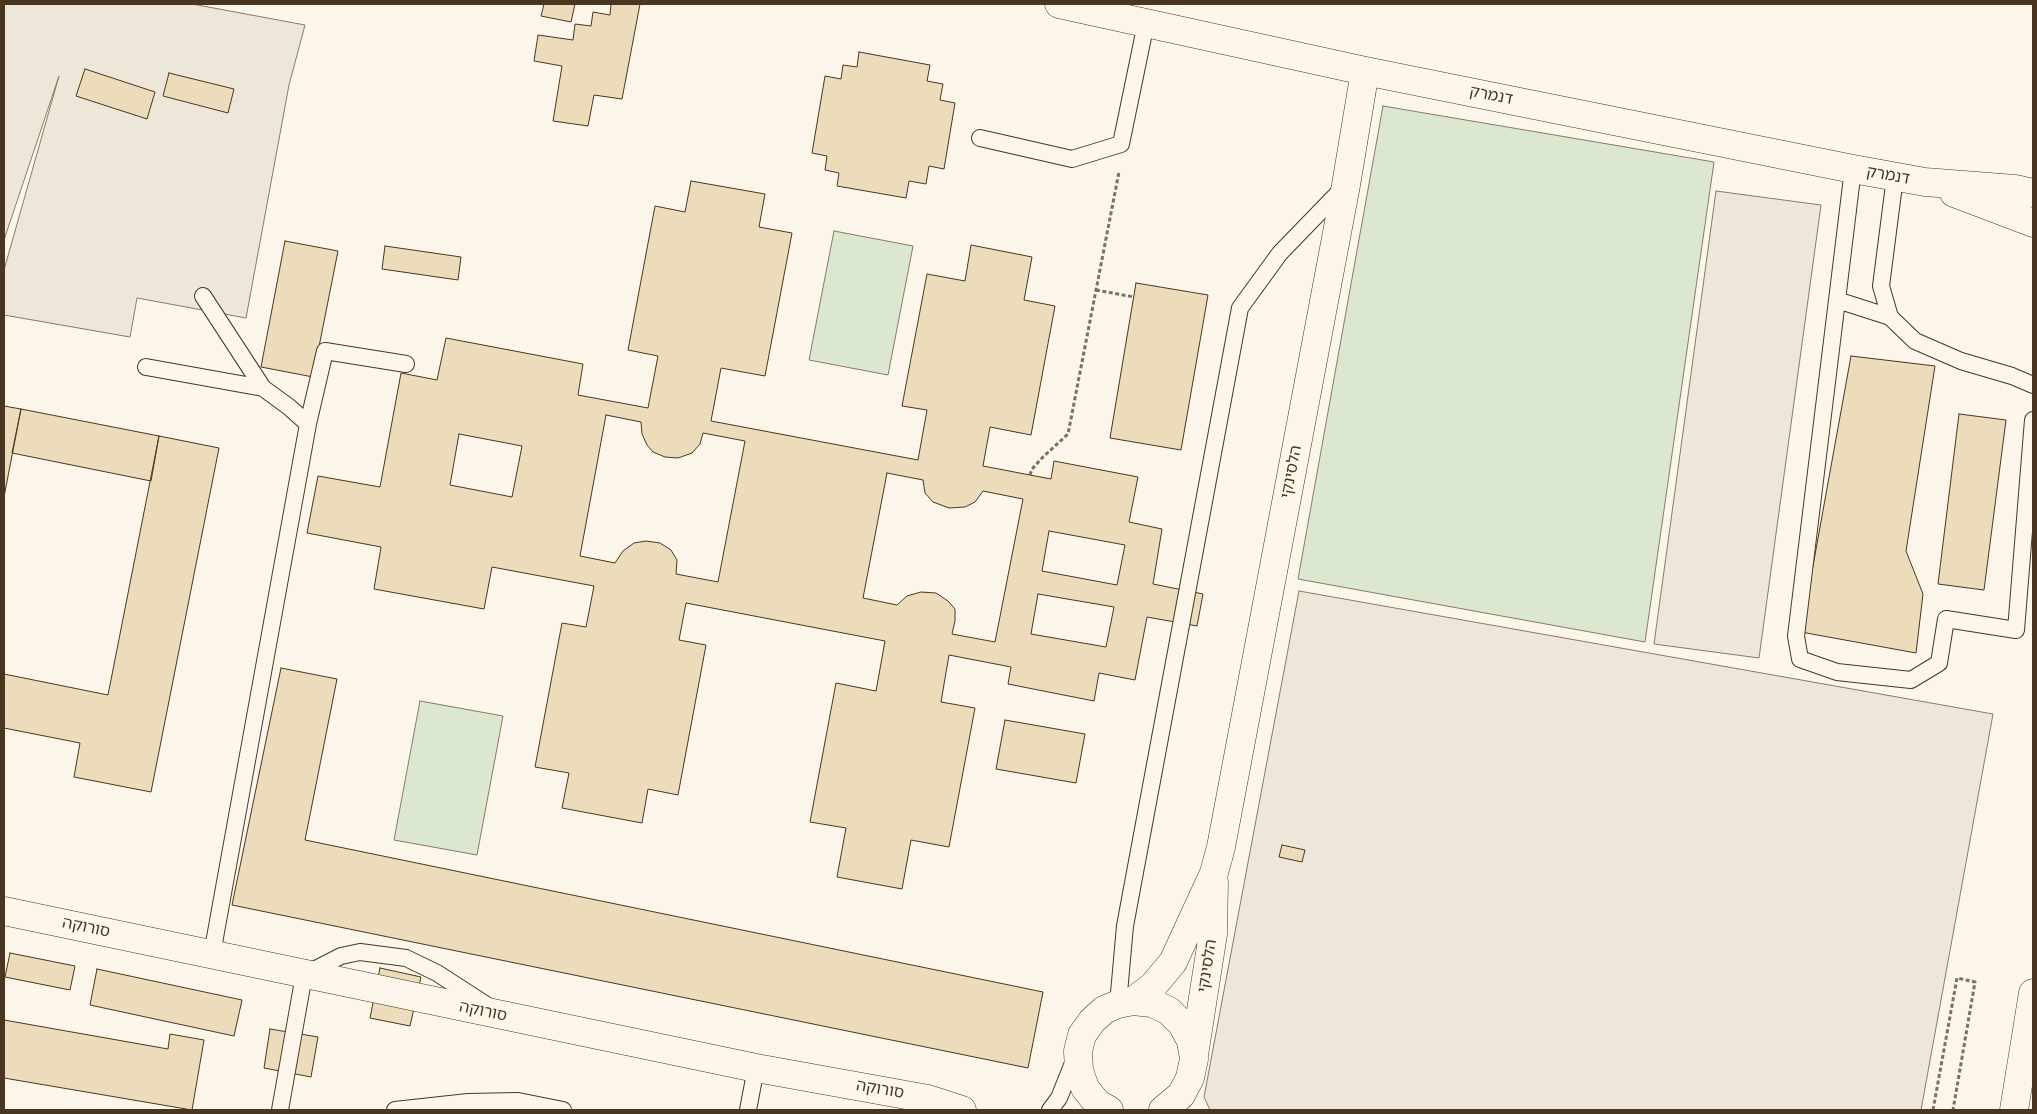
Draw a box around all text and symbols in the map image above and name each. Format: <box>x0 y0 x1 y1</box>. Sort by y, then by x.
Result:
street label: דנמרק <box>1468 82 1514 110</box>
street label: דנמרק <box>1865 163 1911 189</box>
street label: הלסינקי <box>1277 444 1307 500</box>
street label: סורוקה <box>60 914 112 942</box>
street label: הלסינקי <box>1194 938 1222 994</box>
street label: סורוקה <box>457 998 509 1026</box>
street label: סורוקה <box>855 1076 905 1104</box>

